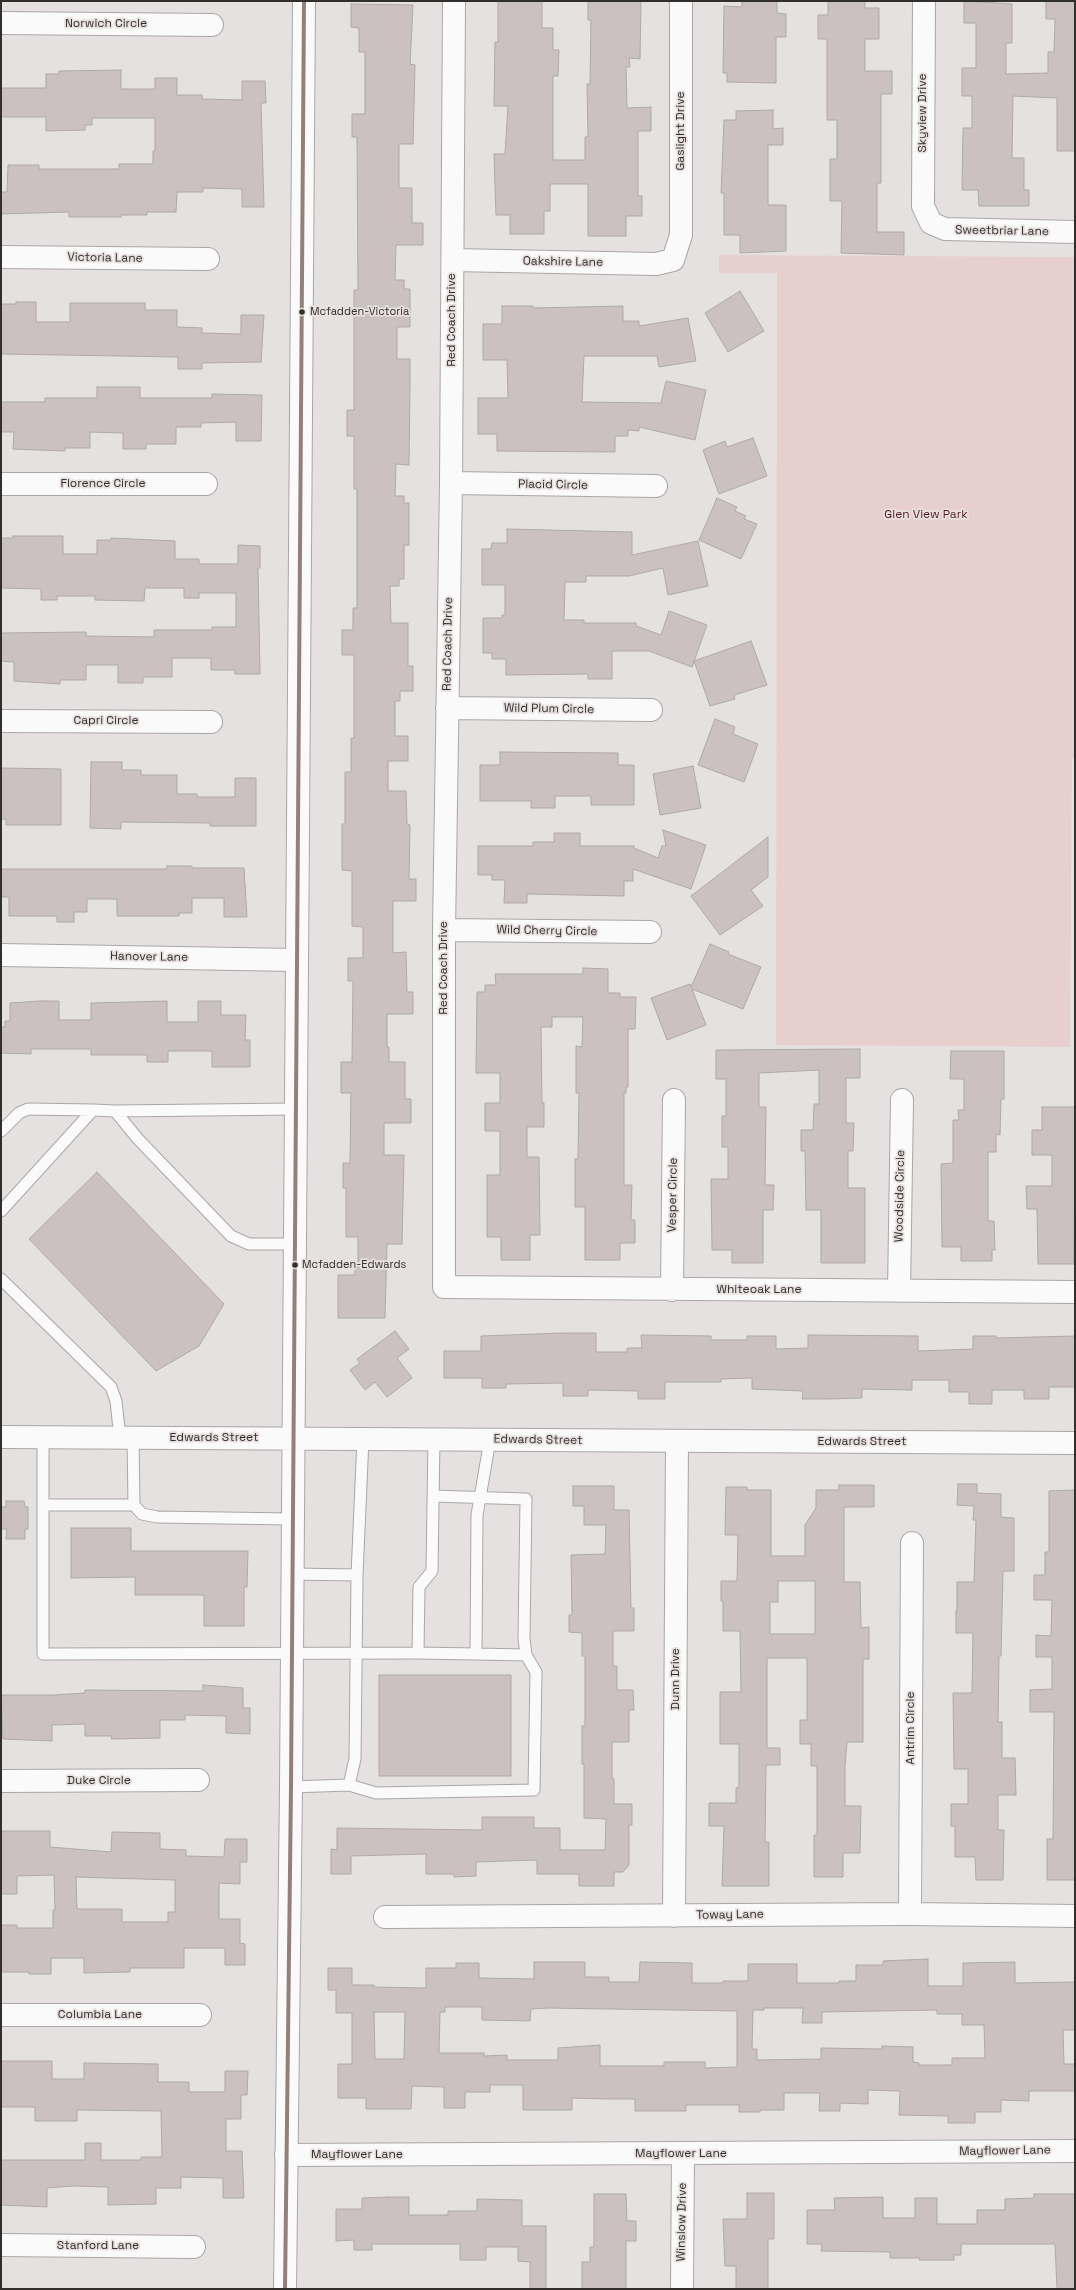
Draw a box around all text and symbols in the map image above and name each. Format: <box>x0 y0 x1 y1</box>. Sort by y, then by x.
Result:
street label: Norwich Circle <box>65 17 147 31</box>
street label: Skyview Drive <box>916 74 930 152</box>
street label: Gaslight Drive <box>674 91 688 171</box>
street label: Sweetbriar Lane <box>955 223 1049 239</box>
street label: Victoria Lane <box>67 250 143 266</box>
street label: Oakshire Lane <box>523 254 603 270</box>
street label: Red Coach Drive <box>445 273 459 367</box>
place label: Mcfadden-Victoria <box>310 305 409 319</box>
marker: Mcfadden-Victoria <box>297 307 307 317</box>
street label: Florence Circle <box>60 477 146 491</box>
street label: Placid Circle <box>518 477 588 493</box>
park label: Glen View Park <box>884 508 968 522</box>
street label: Red Coach Drive <box>440 597 456 691</box>
street label: Wild Plum Circle <box>504 701 594 717</box>
street label: Capri Circle <box>73 714 139 728</box>
street label: Red Coach Drive <box>437 921 451 1015</box>
street label: Wild Cherry Circle <box>496 923 598 939</box>
street label: Hanover Lane <box>110 949 188 965</box>
street label: Woodside Circle <box>892 1150 908 1242</box>
street label: Vesper Circle <box>665 1157 681 1233</box>
place label: Mcfadden-Edwards <box>302 1258 406 1272</box>
marker: Mcfadden-Edwards <box>290 1260 300 1270</box>
street label: Whiteoak Lane <box>717 1283 801 1297</box>
street label: Edwards Street <box>169 1431 259 1445</box>
street label: Edwards Street <box>493 1432 583 1448</box>
street label: Edwards Street <box>817 1435 907 1449</box>
street label: Dunn Drive <box>669 1648 683 1710</box>
street label: Antrim Circle <box>904 1691 918 1765</box>
street label: Duke Circle <box>67 1774 131 1788</box>
street label: Toway Lane <box>696 1907 764 1923</box>
street label: Columbia Lane <box>58 2008 142 2022</box>
street label: Mayflower Lane <box>959 2143 1051 2159</box>
street label: Mayflower Lane <box>635 2147 727 2161</box>
street label: Mayflower Lane <box>311 2148 403 2162</box>
street label: Winslow Drive <box>674 2182 690 2262</box>
street label: Stanford Lane <box>57 2239 139 2253</box>

